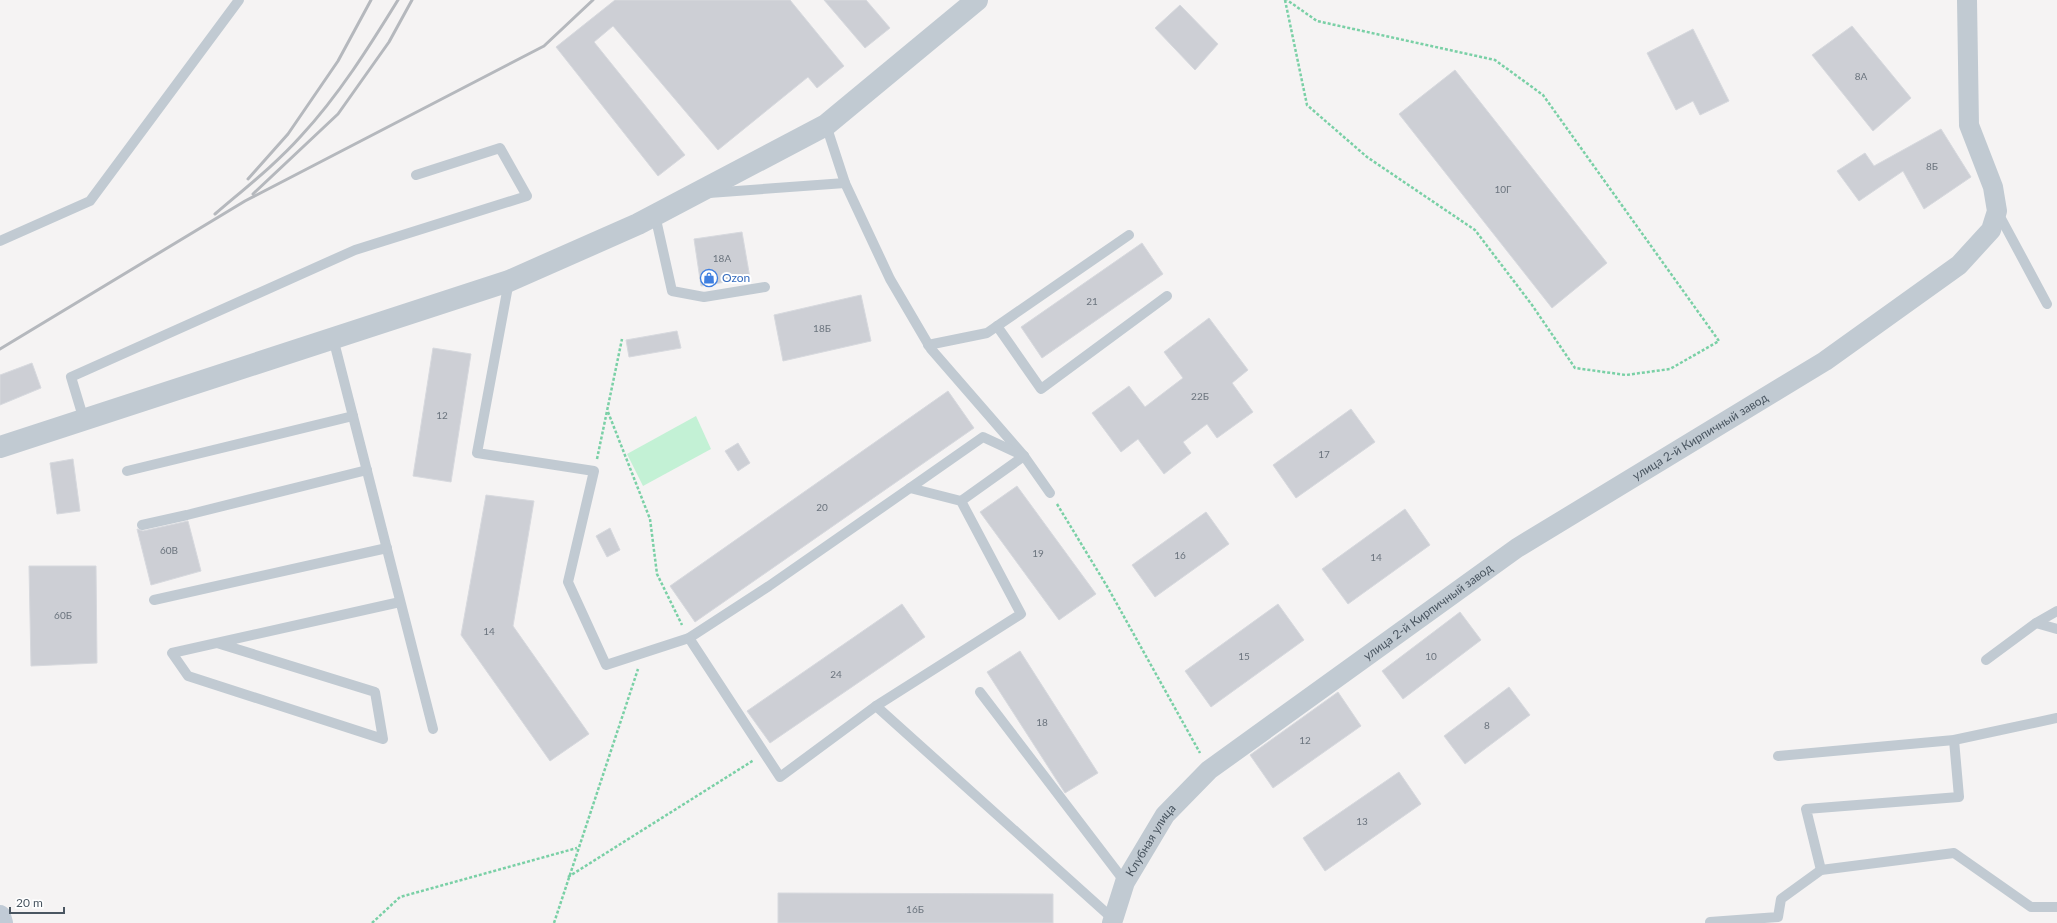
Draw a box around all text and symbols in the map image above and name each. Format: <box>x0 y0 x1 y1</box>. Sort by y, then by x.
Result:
house number: 8А <box>1855 70 1868 82</box>
house number: 8Б <box>1926 160 1938 172</box>
house number: 10Г <box>1495 183 1512 195</box>
house number: 18А <box>713 252 731 264</box>
shop icon: Ozon <box>699 268 719 288</box>
place label: Ozon <box>722 270 750 285</box>
house number: 21 <box>1086 295 1098 307</box>
house number: 18Б <box>813 322 831 334</box>
street label: улица 2-й Кирпичный завод <box>1630 389 1771 483</box>
house number: 22Б <box>1191 390 1209 402</box>
house number: 12 <box>436 409 448 421</box>
house number: 17 <box>1318 448 1330 460</box>
house number: 20 <box>816 501 828 513</box>
house number: 60В <box>160 544 178 556</box>
house number: 19 <box>1032 547 1044 559</box>
house number: 16 <box>1174 549 1186 561</box>
house number: 14 <box>1370 551 1382 563</box>
street label: улица 2-й Кирпичный завод <box>1360 560 1496 663</box>
house number: 60Б <box>54 609 72 621</box>
house number: 14 <box>483 625 495 637</box>
house number: 15 <box>1238 650 1250 662</box>
house number: 10 <box>1425 650 1437 662</box>
house number: 24 <box>830 668 842 680</box>
house number: 18 <box>1036 716 1048 728</box>
house number: 8 <box>1484 719 1490 731</box>
house number: 12 <box>1299 734 1311 746</box>
street label: Клубная улица <box>1122 801 1179 879</box>
house number: 13 <box>1356 815 1368 827</box>
scale bar <box>10 889 64 915</box>
text: 20 m <box>16 895 43 910</box>
house number: 16Б <box>906 903 924 915</box>

